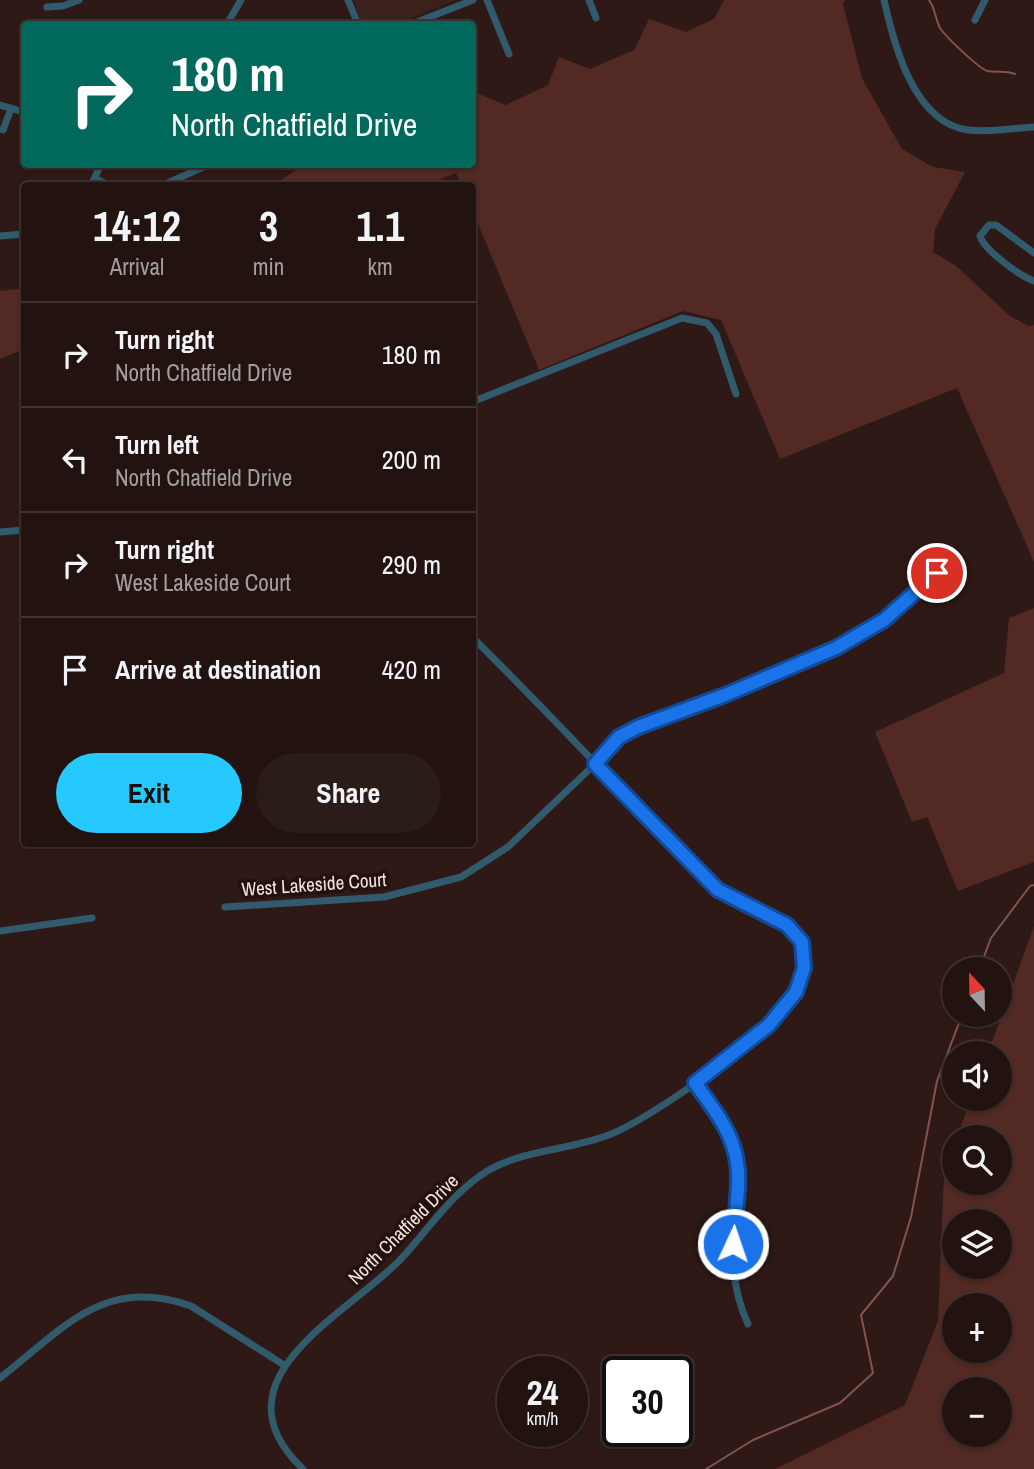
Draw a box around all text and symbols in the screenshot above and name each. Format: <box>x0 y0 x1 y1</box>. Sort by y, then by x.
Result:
text: 180 m <box>171 40 285 106</box>
icon: right <box>56 49 147 140</box>
text: North Chatfield Drive <box>171 103 417 146</box>
text: 14:12 <box>93 198 181 254</box>
text: 3 <box>259 198 278 254</box>
text: 1.1 <box>356 198 404 254</box>
text: Arrival <box>110 251 164 282</box>
text: min <box>253 251 284 282</box>
text: km <box>368 251 393 282</box>
text: Turn right <box>115 322 214 357</box>
icon: right <box>56 336 94 374</box>
text: 180 m <box>382 337 441 372</box>
text: North Chatfield Drive <box>115 357 292 388</box>
text: Turn left <box>115 427 199 462</box>
icon: left <box>56 441 94 479</box>
text: 200 m <box>382 442 441 477</box>
text: North Chatfield Drive <box>115 462 292 493</box>
text: Turn right <box>115 532 214 567</box>
pin <box>907 543 967 603</box>
icon: right <box>56 546 94 584</box>
text: 290 m <box>382 547 441 582</box>
icon: arrive <box>918 554 956 592</box>
text: West Lakeside Court <box>115 567 291 598</box>
icon: arrive <box>56 651 94 689</box>
text: Arrive at destination <box>115 652 321 687</box>
text: 420 m <box>382 652 441 687</box>
button: Exit <box>56 753 242 833</box>
button: Share <box>256 753 441 833</box>
street label: West Lakeside Court <box>241 866 388 902</box>
north arrow <box>942 957 1012 1027</box>
map controls <box>942 957 1012 1447</box>
button: sound <box>942 1041 1012 1111</box>
button: search <box>942 1125 1012 1195</box>
street label: North Chatfield Drive <box>342 1168 464 1290</box>
position arrow <box>696 1207 770 1281</box>
button: layers <box>942 1209 1012 1279</box>
button: + <box>942 1293 1012 1363</box>
speed limit sign: 30 <box>602 1356 693 1447</box>
text: 24 <box>527 1369 558 1416</box>
button: − <box>942 1377 1012 1447</box>
text: km/h <box>527 1406 559 1431</box>

